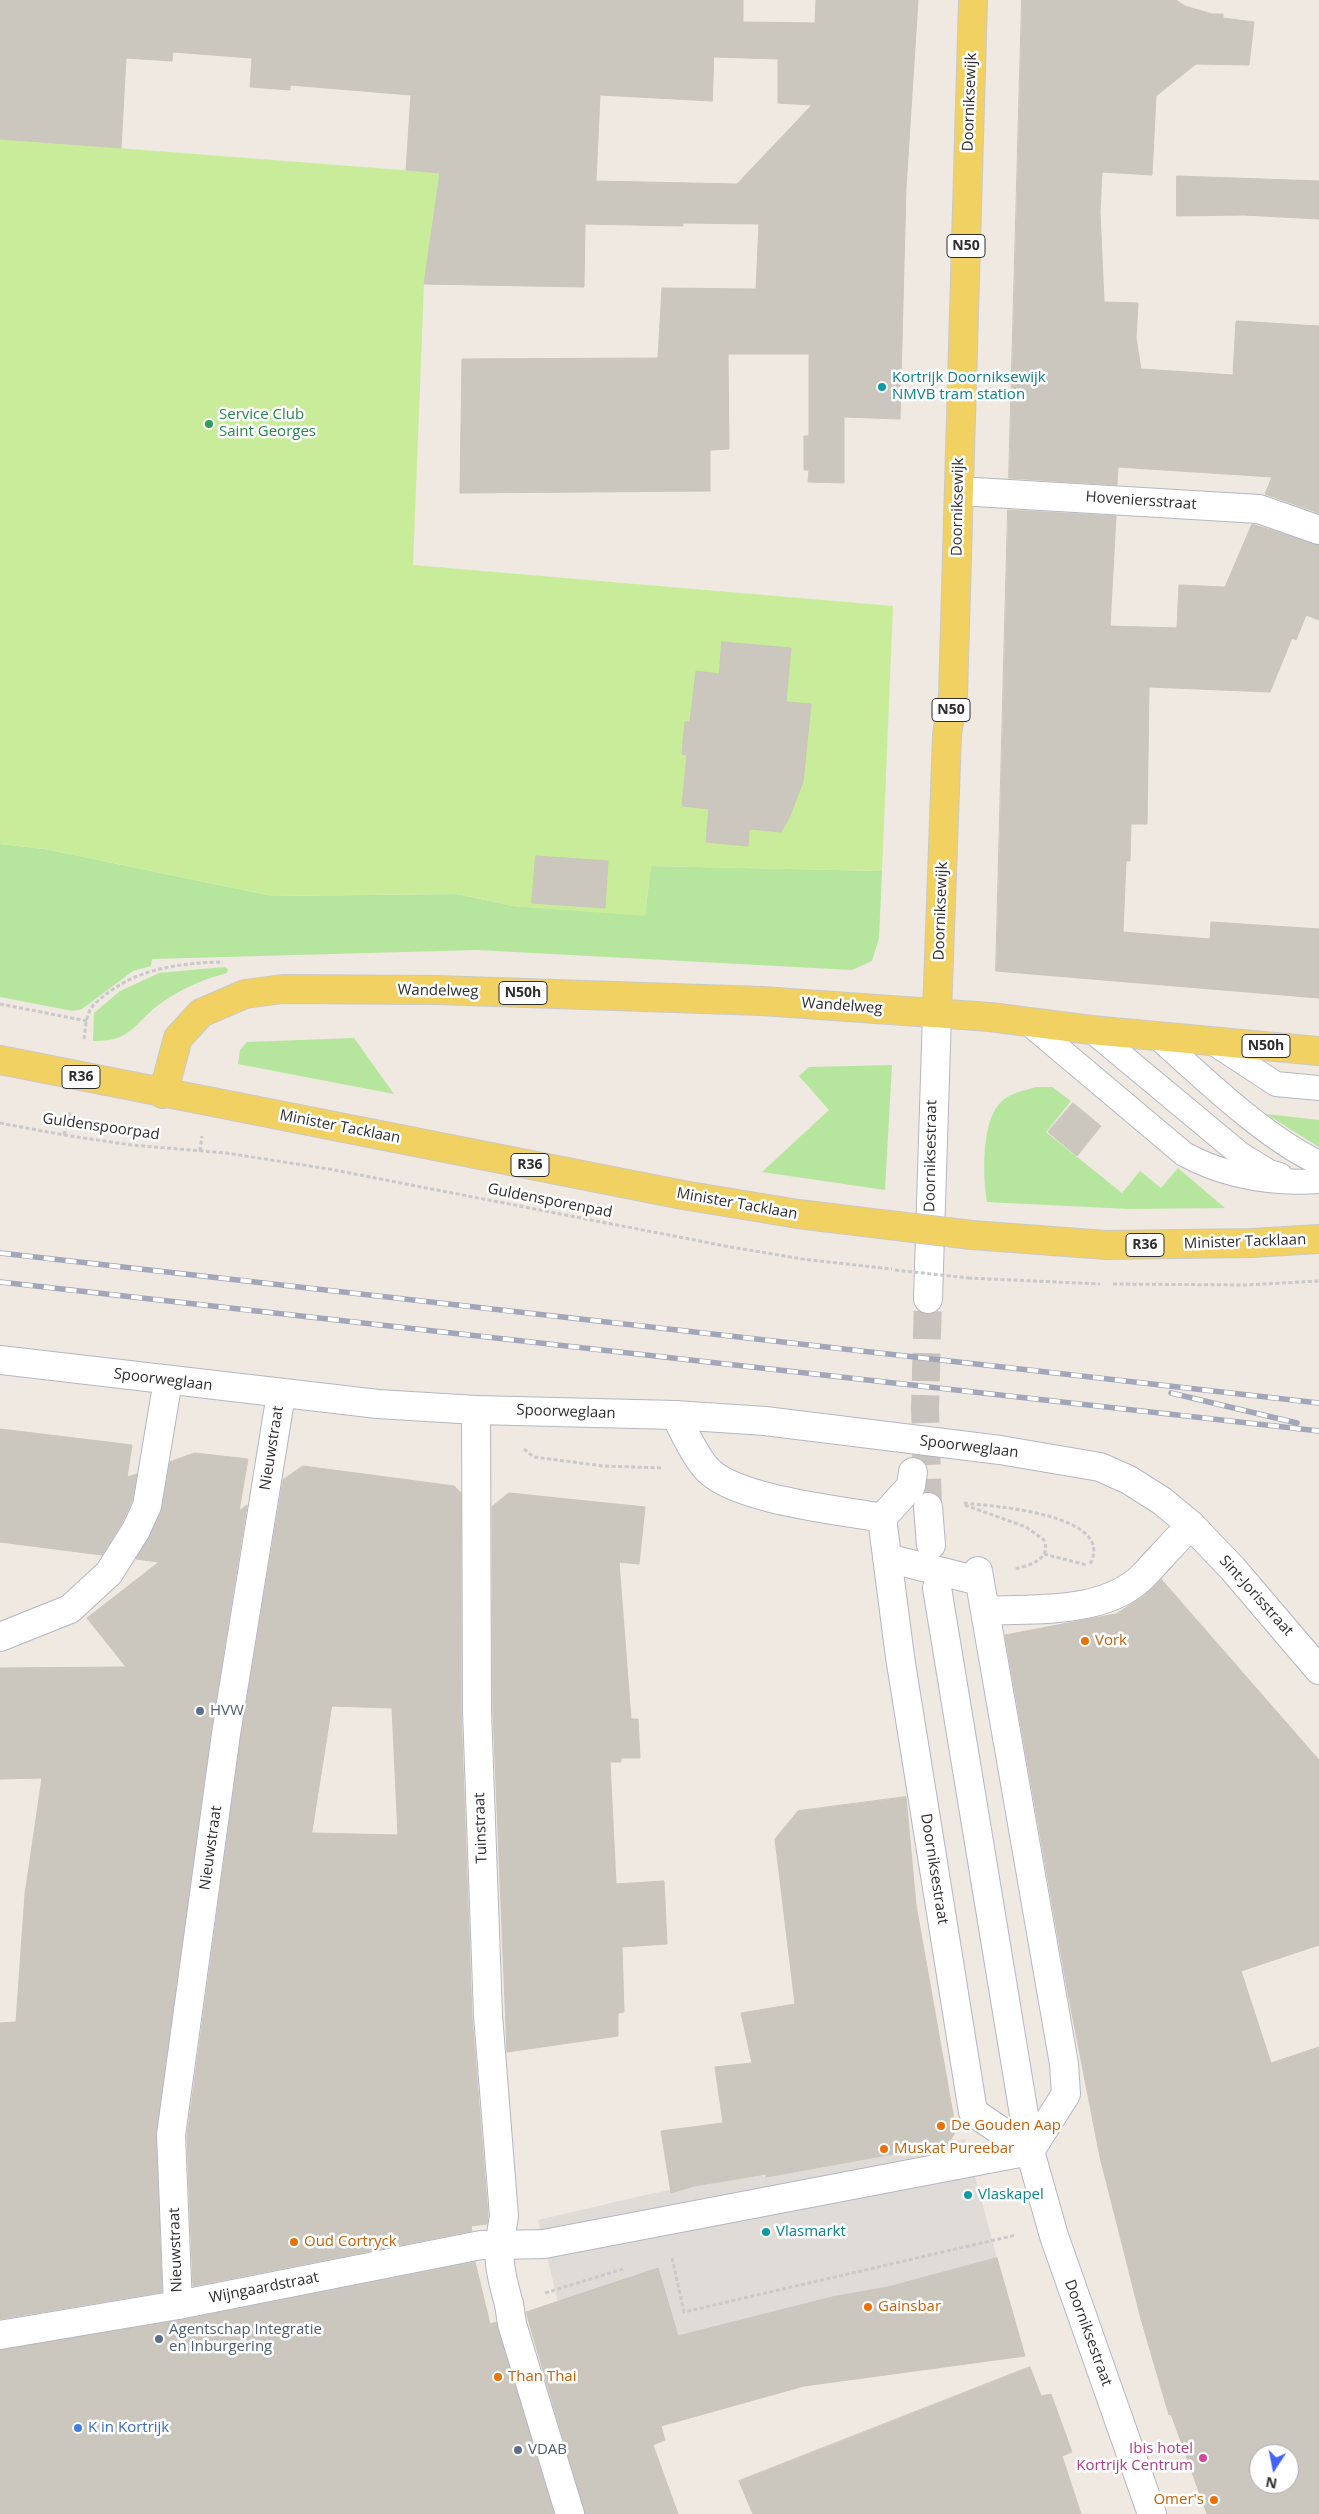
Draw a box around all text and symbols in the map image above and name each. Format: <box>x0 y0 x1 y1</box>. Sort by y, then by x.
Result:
street label: Doorniksewijk <box>959 52 981 152</box>
road number: N50 <box>947 235 985 258</box>
place label: Kortrijk Doorniksewijk NMVB tram station <box>892 369 1046 404</box>
marker: Kortrijk Doorniksewijk NMVB tram station <box>876 381 888 393</box>
place label: Service Club Saint Georges <box>219 406 316 441</box>
marker: Service Club Saint Georges <box>203 418 215 430</box>
street label: Doorniksewijk <box>948 458 968 556</box>
street label: Hoveniersstraat <box>1085 488 1197 514</box>
road number: N50 <box>932 698 970 722</box>
street label: Doorniksewijk <box>930 861 952 961</box>
street label: Wandelweg <box>397 981 479 1001</box>
road number: N50h <box>499 981 547 1004</box>
street label: Wandelweg <box>801 994 883 1018</box>
road number: N50h <box>1242 1034 1290 1058</box>
road number: R36 <box>62 1066 100 1088</box>
street label: Doorniksestraat <box>921 1100 941 1212</box>
street label: Minister Tacklaan <box>278 1106 402 1148</box>
street label: Guldenspoorpad <box>41 1110 161 1144</box>
road number: R36 <box>511 1154 549 1176</box>
street label: Guldensporenpad <box>486 1180 614 1222</box>
street label: Minister Tacklaan <box>675 1184 799 1224</box>
street label: Minister Tacklaan <box>1183 1231 1307 1253</box>
road number: R36 <box>1126 1234 1164 1256</box>
street label: Spoorweglaan <box>113 1365 213 1395</box>
street label: Spoorweglaan <box>516 1401 616 1423</box>
street label: Nieuwstraat <box>256 1405 288 1491</box>
street label: Spoorweglaan <box>919 1432 1019 1462</box>
street label: Sint-Jorisstraat <box>1215 1552 1297 1640</box>
place label: Vork <box>1095 1632 1127 1650</box>
marker: Vork <box>1079 1635 1091 1647</box>
place label: HVW <box>210 1702 244 1720</box>
marker: HVW <box>194 1705 206 1717</box>
street label: Tuinstraat <box>471 1792 491 1864</box>
street label: Nieuwstraat <box>196 1805 226 1891</box>
street label: Doorniksestraat <box>916 1812 952 1926</box>
place label: De Gouden Aap <box>951 2117 1061 2135</box>
marker: De Gouden Aap <box>935 2120 947 2132</box>
place label: Muskat Pureebar <box>894 2140 1014 2158</box>
marker: Muskat Pureebar <box>878 2143 890 2155</box>
place label: Vlaskapel <box>978 2186 1044 2204</box>
marker: Vlaskapel <box>962 2189 974 2201</box>
street label: Nieuwstraat <box>166 2207 186 2293</box>
place label: Vlasmarkt <box>776 2223 846 2241</box>
marker: Vlasmarkt <box>760 2226 772 2238</box>
place label: Oud Cortryck <box>304 2233 397 2251</box>
marker: Oud Cortryck <box>288 2236 300 2248</box>
street label: Wijngaardstraat <box>208 2269 320 2307</box>
street label: Doorniksestraat <box>1060 2277 1116 2389</box>
place label: Gainsbar <box>878 2298 941 2316</box>
marker: Gainsbar <box>862 2301 874 2313</box>
place label: Agentschap Integratie en Inburgering <box>169 2321 322 2356</box>
marker: Agentschap Integratie en Inburgering <box>153 2333 165 2345</box>
place label: Than Thai <box>508 2368 576 2386</box>
marker: Than Thai <box>492 2371 504 2383</box>
place label: K in Kortrijk <box>88 2419 169 2437</box>
marker: K in Kortrijk <box>72 2422 84 2434</box>
place label: Ibis hotel Kortrijk Centrum <box>1076 2440 1193 2475</box>
place label: VDAB <box>528 2441 567 2459</box>
marker: VDAB <box>512 2444 524 2456</box>
north arrow <box>1249 2444 1299 2494</box>
marker: Ibis hotel Kortrijk Centrum <box>1197 2452 1209 2464</box>
text: N <box>1264 2473 1279 2494</box>
place label: Omer's <box>1153 2491 1204 2509</box>
marker: Omer's <box>1208 2494 1220 2506</box>

